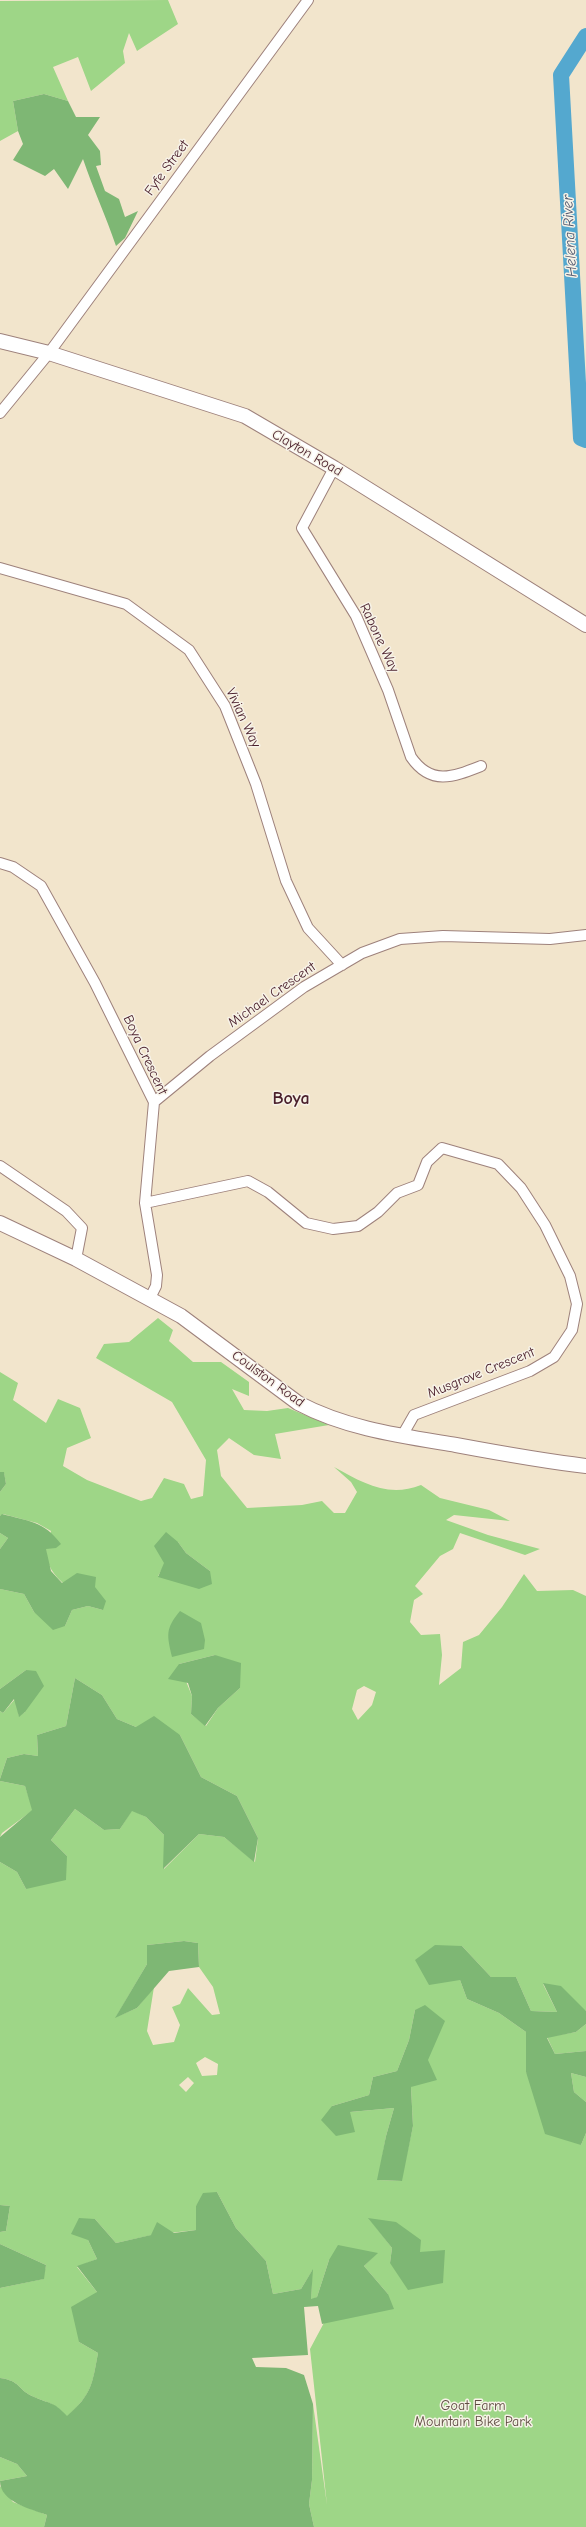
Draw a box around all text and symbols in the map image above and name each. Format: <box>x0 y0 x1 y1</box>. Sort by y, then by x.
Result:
street label: Fyfe Street <box>141 137 193 199</box>
water label: Helena River <box>559 194 581 278</box>
street label: Clayton Road <box>269 426 345 480</box>
street label: Rabone Way <box>356 601 402 675</box>
street label: Vivian Way <box>222 685 264 751</box>
street label: Michael Crescent <box>225 958 319 1032</box>
street label: Boya Crescent <box>119 1012 171 1098</box>
district label: Boya <box>272 1088 310 1110</box>
street label: Musgrove Crescent <box>425 1344 537 1402</box>
street label: Coulston Road <box>228 1347 308 1411</box>
park label: Goat Farm Mountain Bike Park <box>414 2398 532 2430</box>

